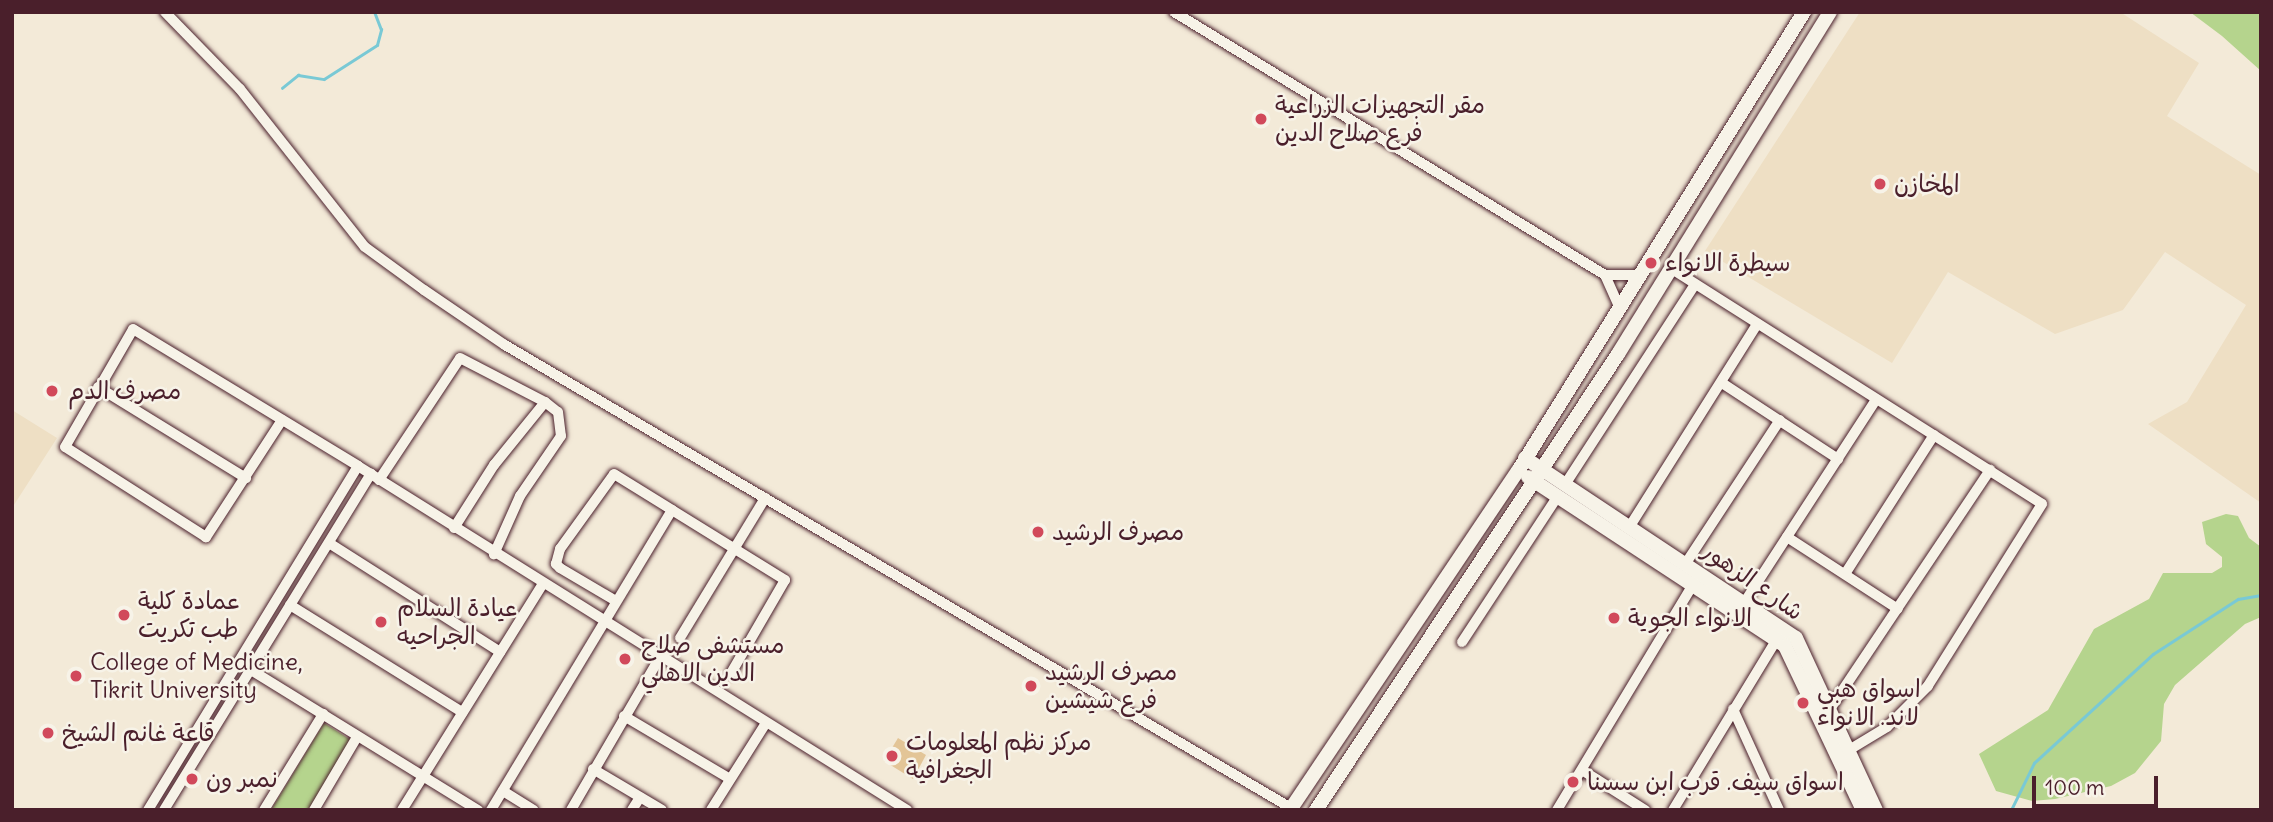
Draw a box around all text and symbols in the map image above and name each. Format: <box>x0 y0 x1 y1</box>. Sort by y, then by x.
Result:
place label: مقر التجهيزات الزراعية فرع صلاح الدين <box>1275 91 1485 147</box>
marker: مقر التجهيزات الزراعية فرع صلاح الدين <box>1253 111 1269 127</box>
place label: المخازن <box>1894 170 1960 198</box>
marker: المخازن <box>1872 176 1888 192</box>
place label: سيطرة الانواء <box>1665 249 1791 277</box>
marker: سيطرة الانواء <box>1643 255 1659 271</box>
place label: مصرف الدم <box>68 377 181 405</box>
marker: مصرف الدم <box>42 381 62 401</box>
place label: مصرف الرشيد <box>1052 518 1184 546</box>
marker: مصرف الرشيد <box>1030 524 1046 540</box>
street label: شارع الزهور <box>1697 536 1809 626</box>
place label: عمادة كلية طب تكريت <box>138 587 241 643</box>
place label: عيادة السلام الجراحيه <box>397 594 518 650</box>
place label: الانواء الجوية <box>1628 604 1752 632</box>
marker: عمادة كلية طب تكريت <box>116 607 132 623</box>
marker: الانواء الجوية <box>1606 610 1622 626</box>
marker: عيادة السلام الجراحيه <box>371 612 391 632</box>
place label: مستشفى صلاح الدين الاهلي <box>641 631 785 687</box>
place label: College of Medicine, Tikrit University <box>90 648 303 704</box>
marker: مستشفى صلاح الدين الاهلي <box>615 649 635 669</box>
place label: مصرف الرشيد فرع شيشين <box>1045 658 1177 714</box>
marker: College of Medicine, Tikrit University <box>68 668 84 684</box>
place label: اسواق هبي لاند. الانواء <box>1817 675 1921 731</box>
marker: مصرف الرشيد فرع شيشين <box>1023 678 1039 694</box>
marker: اسواق هبي لاند. الانواء <box>1795 695 1811 711</box>
place label: قاعة غانم الشيخ <box>62 719 215 747</box>
marker: قاعة غانم الشيخ <box>40 725 56 741</box>
place label: مركز نظم المعلومات الجغرافية <box>906 728 1091 784</box>
marker: مركز نظم المعلومات الجغرافية <box>884 748 900 764</box>
scale bar <box>2035 762 2161 806</box>
place label: نمبر ون <box>206 765 278 793</box>
place label: اسواق سيف. قرب ابن سسنا <box>1587 768 1844 796</box>
marker: نمبر ون <box>184 771 200 787</box>
marker: اسواق سيف. قرب ابن سسنا <box>1565 774 1581 790</box>
text: 100 m <box>2045 774 2104 801</box>

